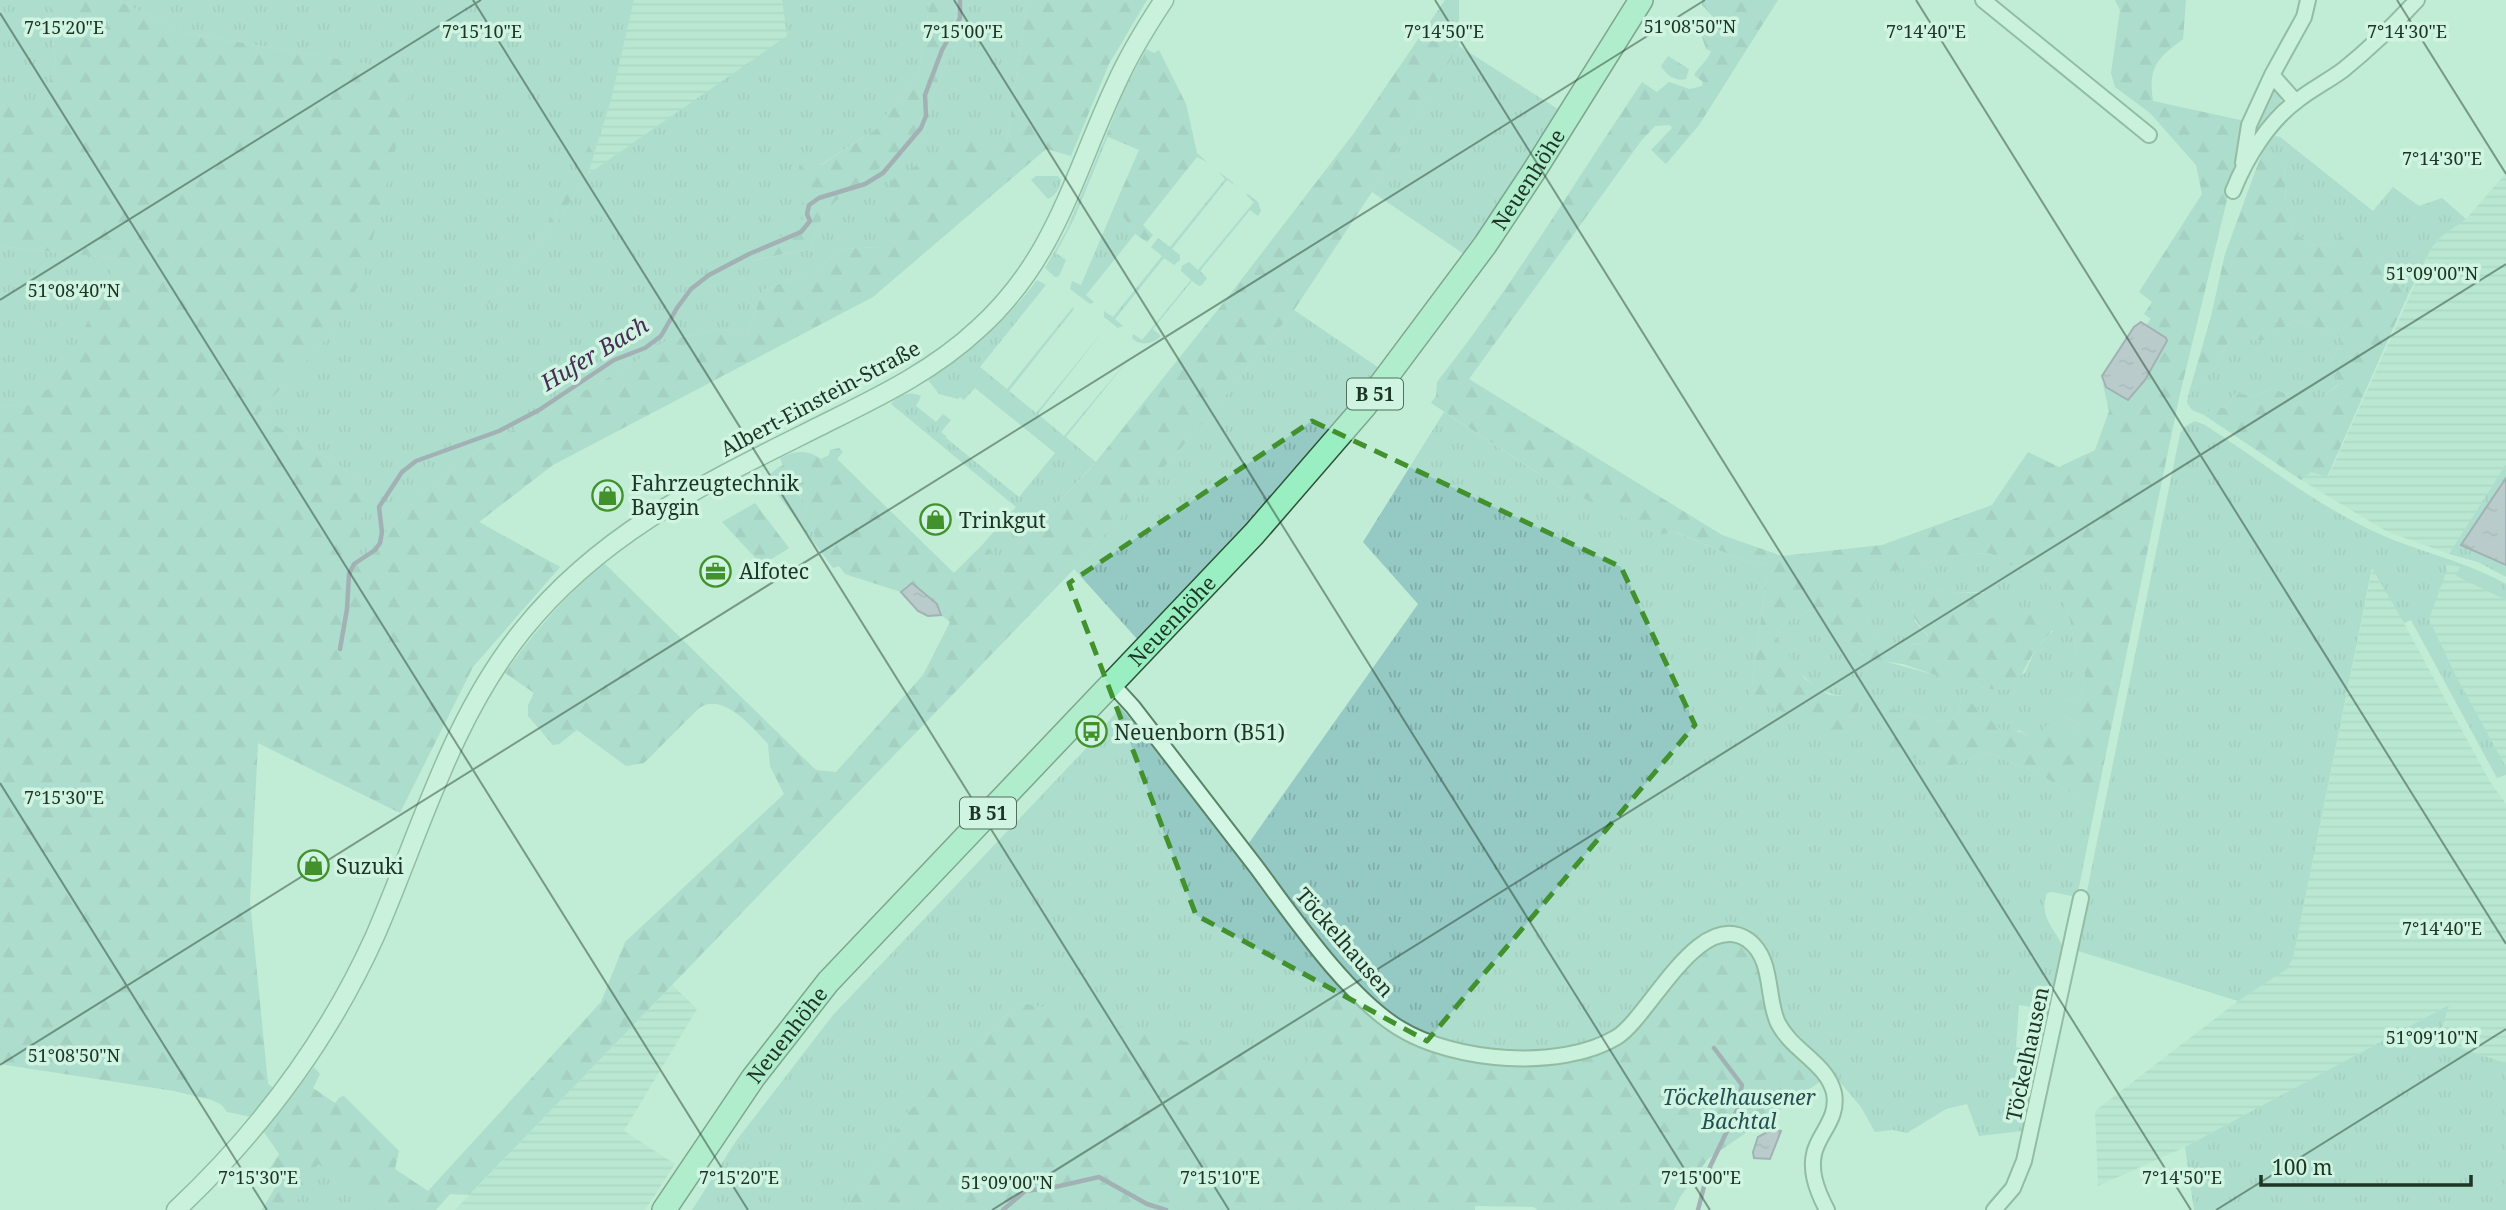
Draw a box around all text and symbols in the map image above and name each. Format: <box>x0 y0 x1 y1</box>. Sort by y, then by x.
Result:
text: 51°08'50"N <box>1644 14 1737 38</box>
text: 7°15'20"E <box>24 15 104 39</box>
text: 7°15'10"E <box>442 19 522 43</box>
text: 7°15'00"E <box>923 19 1003 43</box>
text: 7°14'50"E <box>1404 19 1484 43</box>
text: 7°14'40"E <box>1886 19 1966 43</box>
text: 7°14'30"E <box>2367 19 2447 43</box>
street label: Neuenhöhe <box>1485 123 1571 235</box>
text: 7°14'30"E <box>2402 146 2482 170</box>
text: 51°09'00"N <box>2386 261 2479 285</box>
text: 51°08'40"N <box>28 278 121 302</box>
water label: Hufer Bach <box>533 308 654 398</box>
street label: Albert-Einstein-Straße <box>715 333 925 463</box>
road number: B 51 <box>1347 378 1403 410</box>
place label: Fahrzeugtechnik Baygin <box>631 469 800 521</box>
shop icon: Fahrzeugtechnik Baygin <box>591 478 625 512</box>
shop icon: Trinkgut <box>919 503 953 537</box>
place label: Trinkgut <box>959 506 1046 534</box>
office icon: Alfotec <box>699 554 733 588</box>
place label: Alfotec <box>739 557 809 585</box>
street label: Neuenhöhe <box>1122 569 1222 672</box>
bus stop icon: Neuenborn (B51) <box>1074 715 1108 749</box>
place label: Neuenborn (B51) <box>1114 718 1285 746</box>
text: 7°15'30"E <box>24 785 104 809</box>
road number: B 51 <box>960 798 1016 828</box>
shop icon: Suzuki <box>296 849 330 883</box>
place label: Suzuki <box>336 852 404 880</box>
street label: Töckelhausen <box>1290 881 1400 1003</box>
text: 7°14'40"E <box>2402 916 2482 940</box>
street label: Neuenhöhe <box>740 981 833 1089</box>
street label: Töckelhausen <box>1999 984 2055 1124</box>
text: 51°09'10"N <box>2386 1025 2479 1049</box>
text: 51°08'50"N <box>28 1043 121 1067</box>
park label: Töckelhausener Bachtal <box>1663 1083 1816 1135</box>
scale bar <box>2261 1144 2471 1188</box>
text: 100 m <box>2272 1153 2333 1181</box>
text: 7°15'30"E <box>218 1165 298 1189</box>
text: 7°15'20"E <box>699 1165 779 1189</box>
text: 7°15'10"E <box>1180 1165 1260 1189</box>
text: 7°15'00"E <box>1661 1165 1741 1189</box>
text: 7°14'50"E <box>2142 1165 2222 1189</box>
text: 51°09'00"N <box>961 1170 1054 1194</box>

